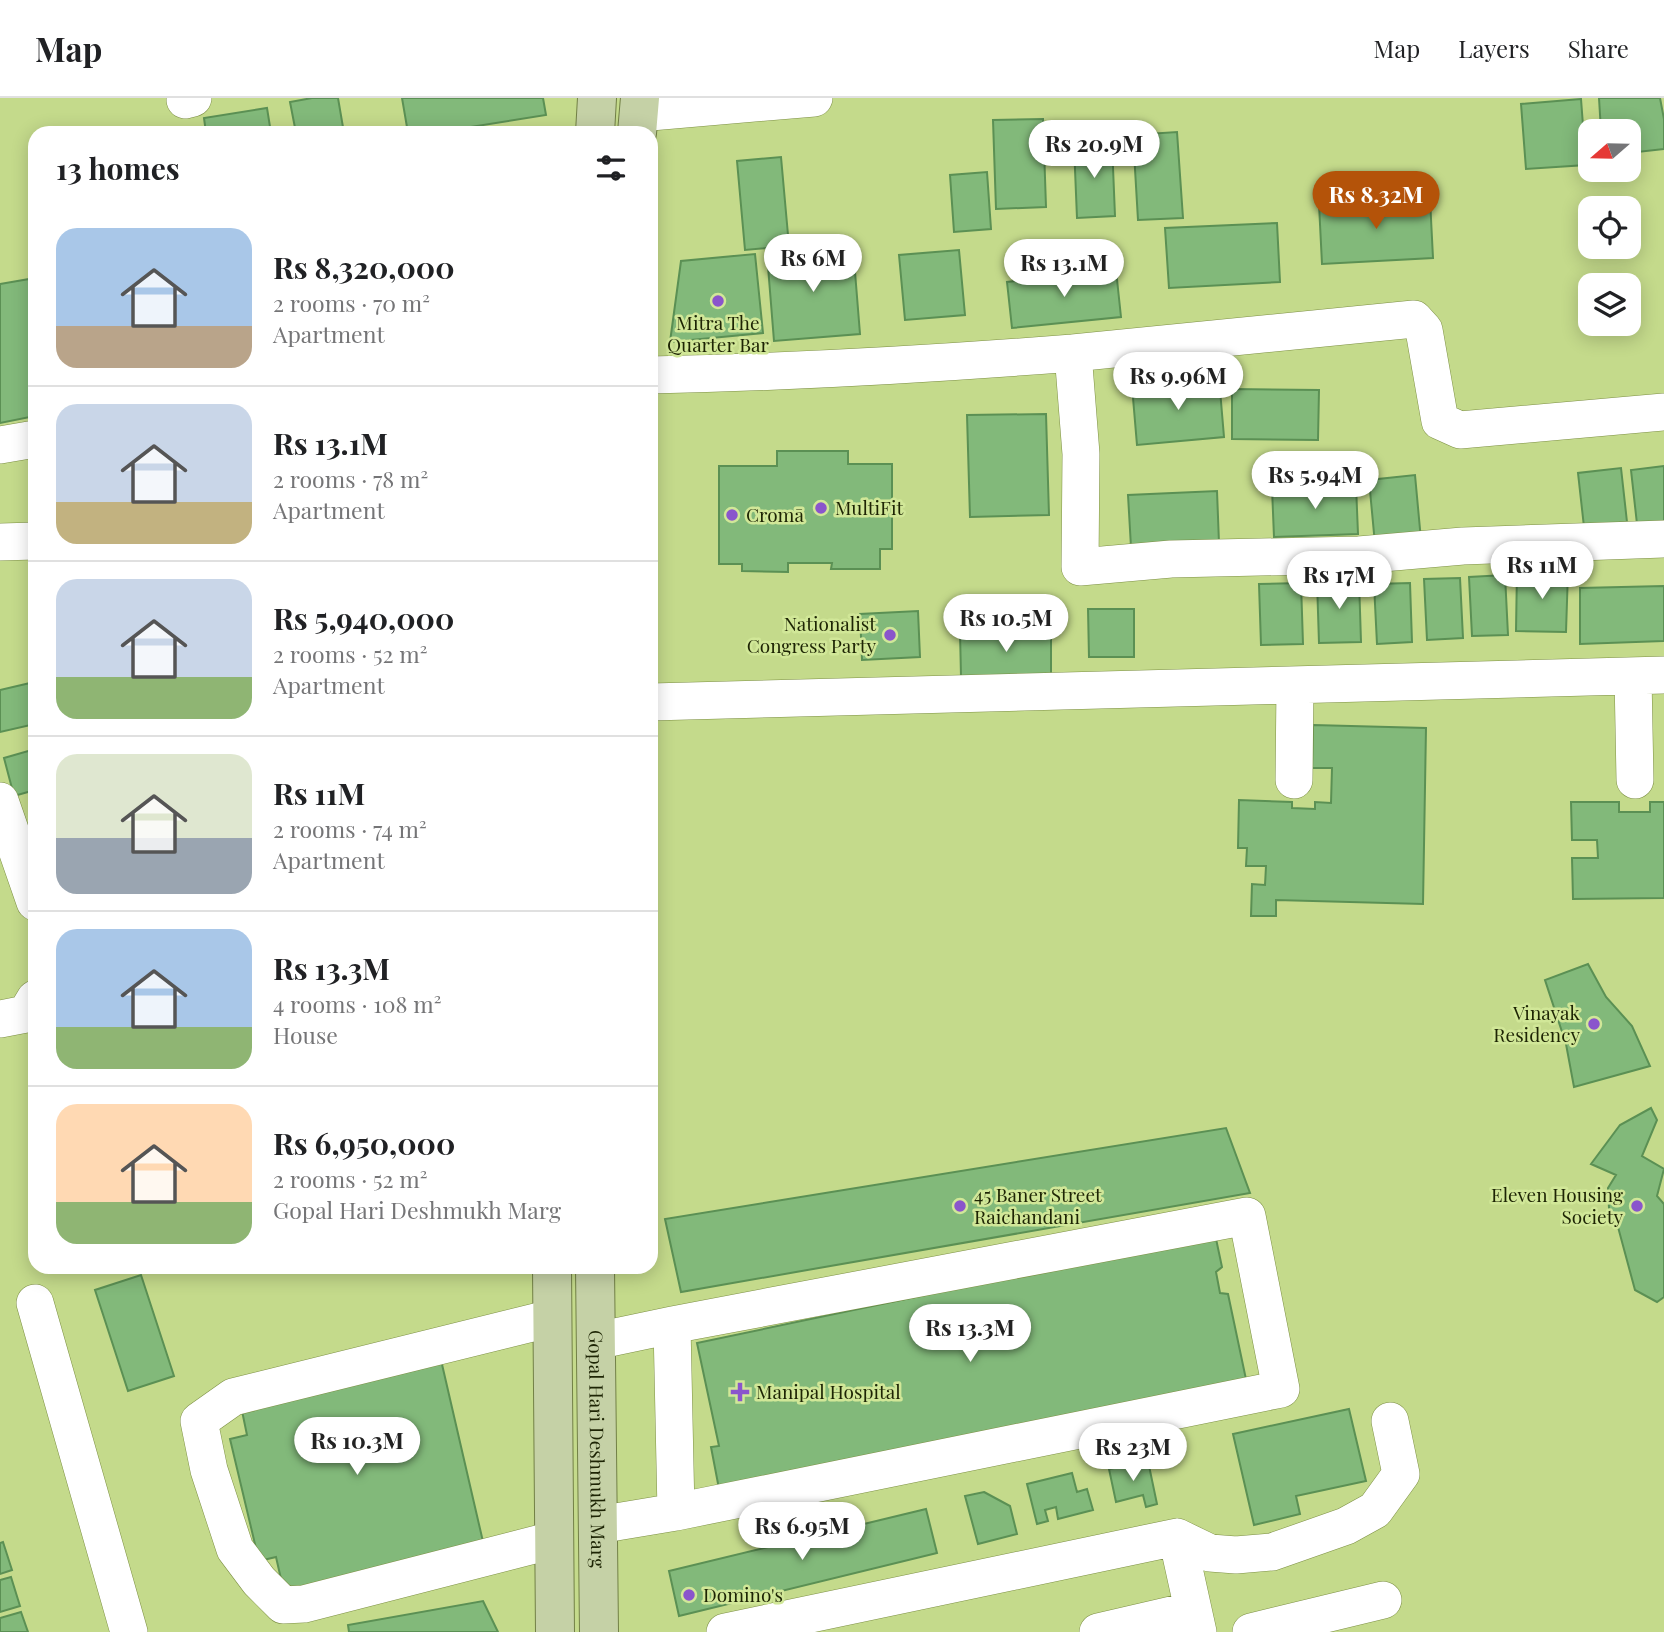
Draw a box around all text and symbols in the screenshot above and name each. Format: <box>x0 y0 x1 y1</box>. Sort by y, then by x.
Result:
text: Map <box>35 26 102 70</box>
text: Map <box>1374 32 1420 64</box>
text: Layers <box>1458 32 1530 64</box>
text: Share <box>1568 32 1629 64</box>
north arrow <box>1578 119 1642 182</box>
map controls <box>1578 119 1641 336</box>
pin: Rs 20.9M <box>1022 120 1166 180</box>
text: Rs 20.9M <box>1045 127 1143 158</box>
text: 13 homes <box>56 148 180 188</box>
icon: filters <box>592 149 630 187</box>
pin: Rs 8.32M <box>1304 172 1448 231</box>
text: Rs 8.32M <box>1329 178 1423 209</box>
button: locate <box>1578 196 1641 259</box>
pin: Rs 6M <box>764 234 862 294</box>
pin: Rs 13.1M <box>992 240 1136 299</box>
text: Rs 6M <box>780 241 846 272</box>
text: Rs 13.1M <box>1020 246 1108 277</box>
text: Rs 8,320,000 <box>273 247 454 287</box>
icon: home <box>112 256 196 340</box>
button: layers <box>1578 273 1641 336</box>
text: 2 rooms · 70 m² <box>273 287 430 318</box>
marker: Mitra The Quarter Bar <box>710 293 726 309</box>
place label: Mitra The Quarter Bar <box>667 309 770 357</box>
text: Apartment <box>273 318 385 349</box>
pin: Rs 9.96M <box>1106 352 1250 412</box>
text: Rs 9.96M <box>1129 359 1227 390</box>
text: Rs 13.1M <box>273 423 388 463</box>
icon: home <box>112 432 196 516</box>
pin: Rs 5.94M <box>1243 452 1387 511</box>
text: Rs 5.94M <box>1268 458 1362 489</box>
text: 2 rooms · 78 m² <box>273 463 428 494</box>
text: Apartment <box>273 494 385 525</box>
place label: MultiFit <box>835 494 903 520</box>
marker: MultiFit <box>813 500 829 516</box>
place label: Cromā <box>746 501 804 527</box>
marker: Cromā <box>724 507 740 523</box>
pin: Rs 11M <box>1485 542 1599 601</box>
text: Rs 11M <box>1507 548 1577 579</box>
pin: Rs 17M <box>1282 552 1396 611</box>
text: Rs 17M <box>1303 558 1375 589</box>
pin: Rs 10.5M <box>934 594 1078 654</box>
text: Rs 5,940,000 <box>273 598 454 638</box>
text: Rs 10.5M <box>959 601 1053 632</box>
icon: home <box>112 607 196 691</box>
place label: Nationalist Congress Party <box>747 610 876 658</box>
marker: Nationalist Congress Party <box>882 627 898 643</box>
text: 2 rooms · 52 m² <box>273 638 427 669</box>
text: Apartment <box>273 669 385 700</box>
text: Rs 11M <box>273 773 365 813</box>
icon: home <box>112 782 196 866</box>
text: 2 rooms · 74 m² <box>273 813 427 844</box>
text: Apartment <box>273 844 385 875</box>
text: Rs 13.3M <box>273 948 390 988</box>
icon: home <box>112 957 196 1041</box>
text: 4 rooms · 108 m² <box>273 988 442 1019</box>
place label: Vinayak Residency <box>1493 999 1581 1047</box>
marker: Vinayak Residency <box>1586 1016 1602 1032</box>
text: House <box>273 1019 338 1050</box>
text: Rs 6,950,000 <box>273 1123 455 1163</box>
icon: home <box>112 1132 196 1216</box>
text: 2 rooms · 52 m² <box>273 1163 427 1194</box>
place label: 45 Baner Street Raichandani <box>974 1181 1102 1229</box>
place label: Eleven Housing Society <box>1491 1181 1623 1229</box>
text: Gopal Hari Deshmukh Marg <box>273 1194 561 1225</box>
marker: 45 Baner Street Raichandani <box>952 1198 968 1214</box>
marker: Eleven Housing Society <box>1629 1198 1645 1214</box>
pin: Rs 13.3M <box>898 1304 1042 1364</box>
text: Rs 13.3M <box>925 1311 1015 1342</box>
street label: Gopal Hari Deshmukh Marg <box>584 1330 612 1568</box>
place label: Manipal Hospital <box>756 1378 901 1404</box>
marker: Manipal Hospital <box>730 1382 750 1402</box>
pin: Rs 10.3M <box>285 1418 429 1477</box>
text: Rs 10.3M <box>310 1424 404 1455</box>
pin: Rs 23M <box>1076 1424 1190 1483</box>
text: Rs 23M <box>1095 1430 1171 1461</box>
pin: Rs 6.95M <box>730 1502 874 1562</box>
text: Rs 6.95M <box>754 1509 850 1540</box>
place label: Domino's <box>703 1581 783 1607</box>
marker: Domino's <box>681 1587 697 1603</box>

